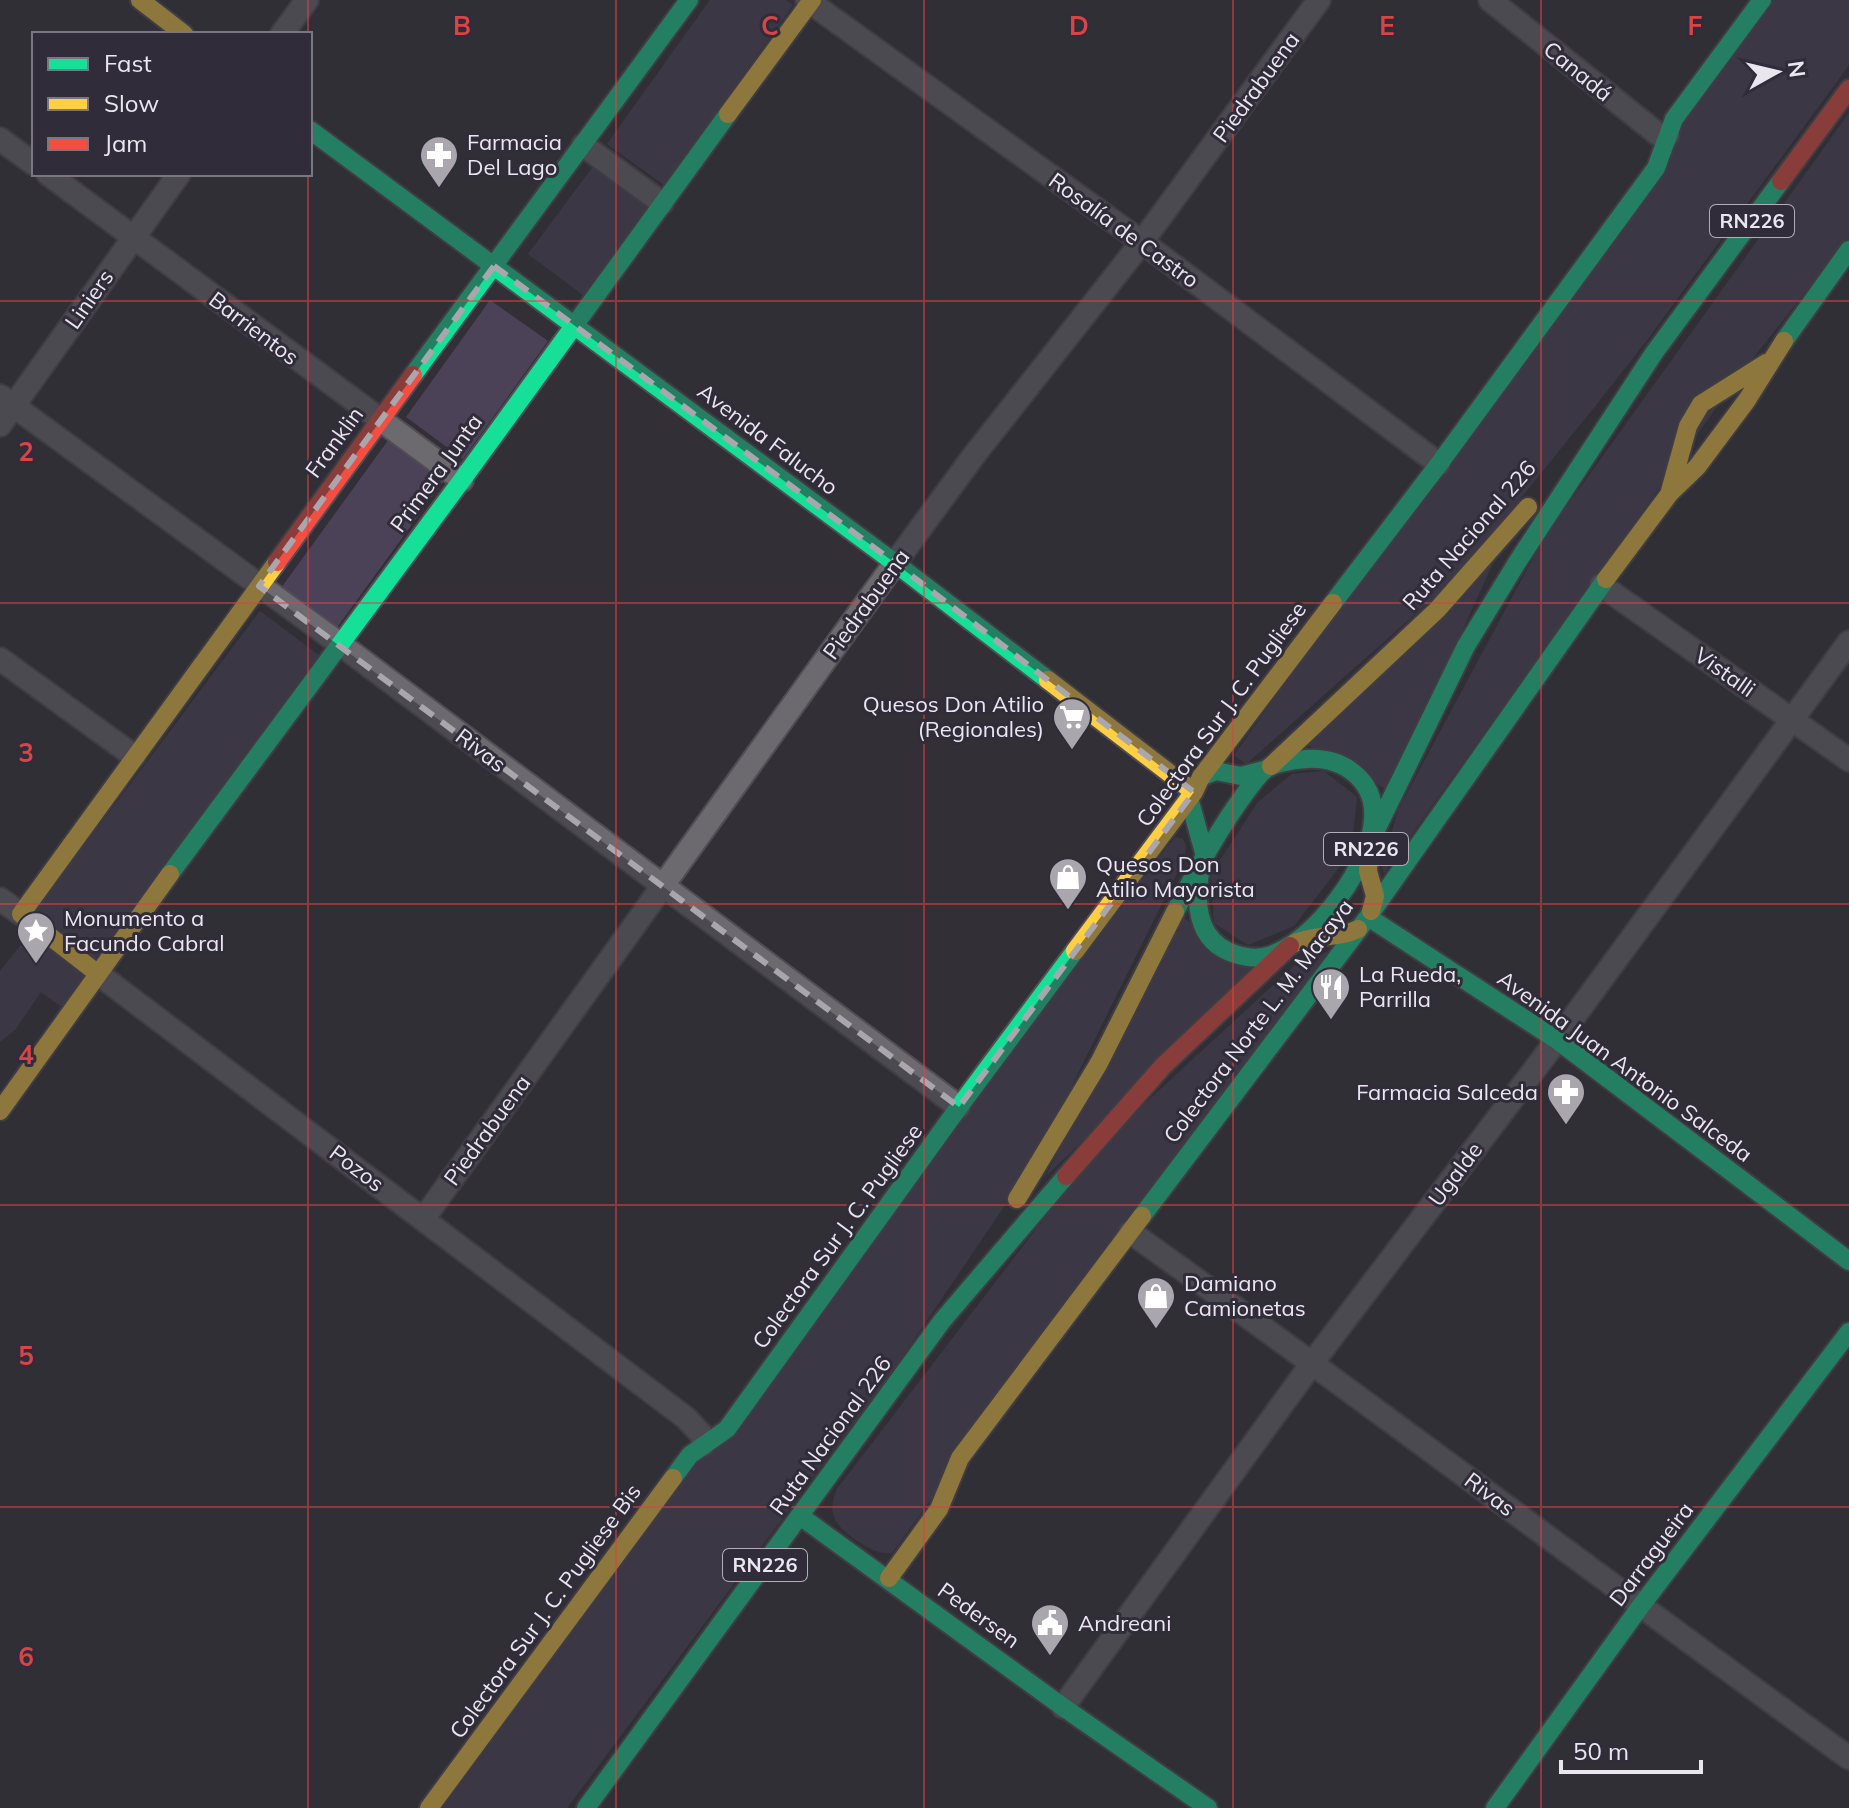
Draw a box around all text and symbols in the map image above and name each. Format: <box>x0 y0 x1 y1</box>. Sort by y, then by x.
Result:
text: B <box>453 9 471 42</box>
text: C <box>761 9 779 42</box>
text: D <box>1069 9 1089 42</box>
text: E <box>1379 9 1395 42</box>
text: F <box>1688 9 1703 42</box>
street label: Piedrabuena <box>1207 26 1305 148</box>
legend <box>32 32 312 176</box>
north arrow <box>1737 32 1817 112</box>
street label: Canadá <box>1538 35 1618 107</box>
text: Fast <box>104 48 152 78</box>
text: N <box>1782 59 1812 79</box>
text: Slow <box>104 88 159 118</box>
text: Jam <box>104 128 147 158</box>
place label: Farmacia Del Lago <box>467 128 562 181</box>
pharmacy icon: Farmacia Del Lago <box>418 134 460 189</box>
street label: Rosalía de Castro <box>1043 166 1205 294</box>
road number: RN226 <box>1710 205 1794 237</box>
street label: Liniers <box>59 264 119 334</box>
street label: Barrientos <box>204 285 304 371</box>
street label: Avenida Falucho <box>692 377 844 501</box>
street label: Franklin <box>299 401 369 483</box>
street label: Primera Junta <box>384 408 488 538</box>
text: 2 <box>18 435 34 468</box>
street label: Ruta Nacional 226 <box>1396 454 1542 616</box>
street label: Piedrabuena <box>817 543 915 665</box>
street label: Colectora Sur J. C. Pugliese <box>1130 596 1312 832</box>
street label: Vistalli <box>1689 641 1761 703</box>
place label: Quesos Don Atilio (Regionales) <box>863 690 1044 743</box>
supermarket icon: Quesos Don Atilio (Regionales) <box>1051 696 1093 751</box>
street label: Rivas <box>450 722 512 778</box>
text: 3 <box>18 736 34 769</box>
road number: RN226 <box>1324 833 1408 865</box>
place label: Quesos Don Atilio Mayorista <box>1096 850 1255 903</box>
shop icon: Quesos Don Atilio Mayorista <box>1047 856 1089 911</box>
street label: Colectora Norte L. M. Macaya <box>1157 894 1359 1148</box>
place label: Monumento a Facundo Cabral <box>64 904 225 957</box>
place icon: Monumento a Facundo Cabral <box>15 910 57 965</box>
place label: La Rueda, Parrilla <box>1359 960 1461 1013</box>
street label: Avenida Juan Antonio Salceda <box>1492 964 1758 1168</box>
restaurant icon: La Rueda, Parrilla <box>1310 966 1352 1021</box>
text: 4 <box>18 1038 34 1071</box>
street label: Piedrabuena <box>438 1069 536 1191</box>
pharmacy icon: Farmacia Salceda <box>1545 1071 1587 1126</box>
place label: Farmacia Salceda <box>1356 1078 1538 1106</box>
street label: Colectora Sur J. C. Pugliese <box>746 1118 928 1354</box>
street label: Ugalde <box>1422 1136 1488 1212</box>
street label: Pozos <box>324 1138 390 1198</box>
place label: Damiano Camionetas <box>1184 1269 1306 1322</box>
shop icon: Damiano Camionetas <box>1135 1275 1177 1330</box>
text: 5 <box>18 1339 34 1372</box>
street label: Ruta Nacional 226 <box>763 1350 897 1520</box>
street label: Rivas <box>1459 1466 1521 1522</box>
street label: Colectora Sur J. C. Pugliese Bis <box>443 1478 647 1744</box>
street label: Darragueira <box>1603 1496 1699 1612</box>
road number: RN226 <box>723 1549 807 1581</box>
street label: Pedersen <box>932 1576 1026 1654</box>
public building icon: Andreani <box>1029 1602 1071 1657</box>
place label: Andreani <box>1078 1609 1171 1637</box>
text: 6 <box>18 1640 34 1673</box>
scale bar <box>1561 1724 1701 1774</box>
text: 50 m <box>1573 1736 1629 1766</box>

